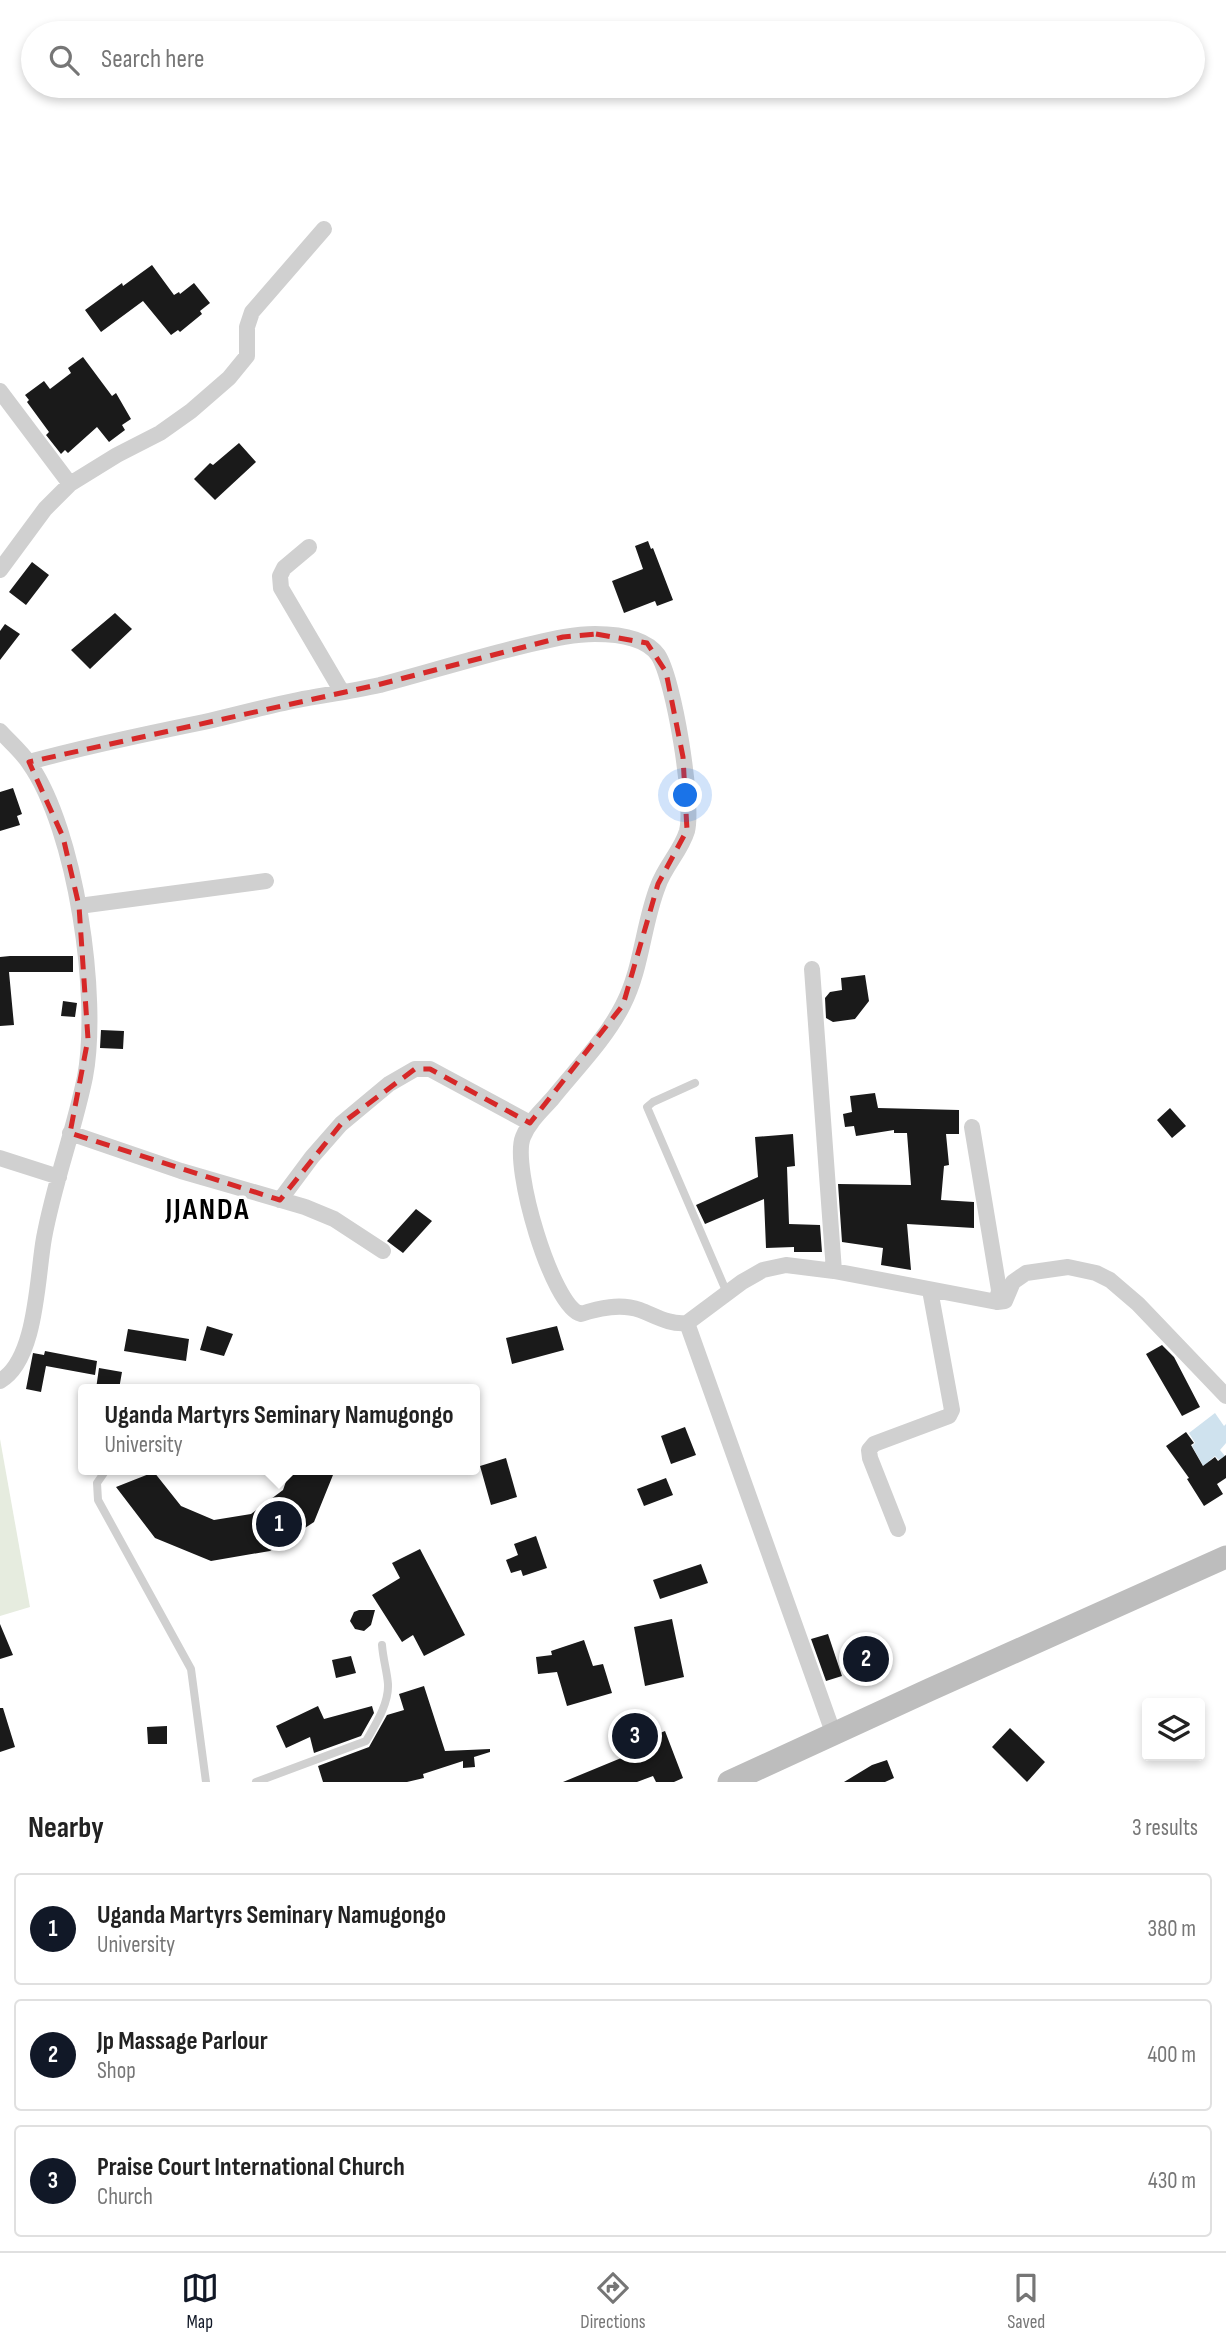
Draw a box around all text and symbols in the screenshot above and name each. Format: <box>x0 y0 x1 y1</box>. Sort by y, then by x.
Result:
search box <box>21 21 1205 98</box>
icon: search <box>45 41 83 79</box>
text: Search here <box>101 44 204 75</box>
your location <box>668 778 702 812</box>
district label: JJANDA <box>165 1192 250 1228</box>
popup <box>78 1384 480 1475</box>
text: Uganda Martyrs Seminary Namugongo <box>104 1400 454 1431</box>
text: University <box>104 1431 183 1459</box>
pin: 1 <box>256 1498 302 1550</box>
pin: 2 <box>843 1633 889 1685</box>
map controls <box>1142 1698 1205 1761</box>
button: layers <box>1142 1698 1205 1761</box>
pin: 3 <box>612 1710 658 1762</box>
text: Nearby <box>28 1810 104 1846</box>
text: 3 results <box>1132 1814 1198 1842</box>
text: Uganda Martyrs Seminary Namugongo <box>97 1900 446 1931</box>
text: 1 <box>48 1915 58 1943</box>
text: 380 m <box>1148 1915 1196 1943</box>
text: University <box>97 1931 175 1959</box>
text: Jp Massage Parlour <box>97 2026 268 2057</box>
text: 2 <box>48 2041 58 2069</box>
text: 400 m <box>1147 2041 1196 2069</box>
text: Shop <box>97 2057 136 2085</box>
text: Praise Court International Church <box>97 2152 405 2183</box>
text: 3 <box>48 2167 58 2195</box>
text: 430 m <box>1148 2167 1196 2195</box>
text: Church <box>97 2183 153 2211</box>
tab: Map <box>181 2269 219 2334</box>
tab: Directions <box>580 2269 646 2334</box>
tab: Saved <box>1007 2269 1045 2334</box>

